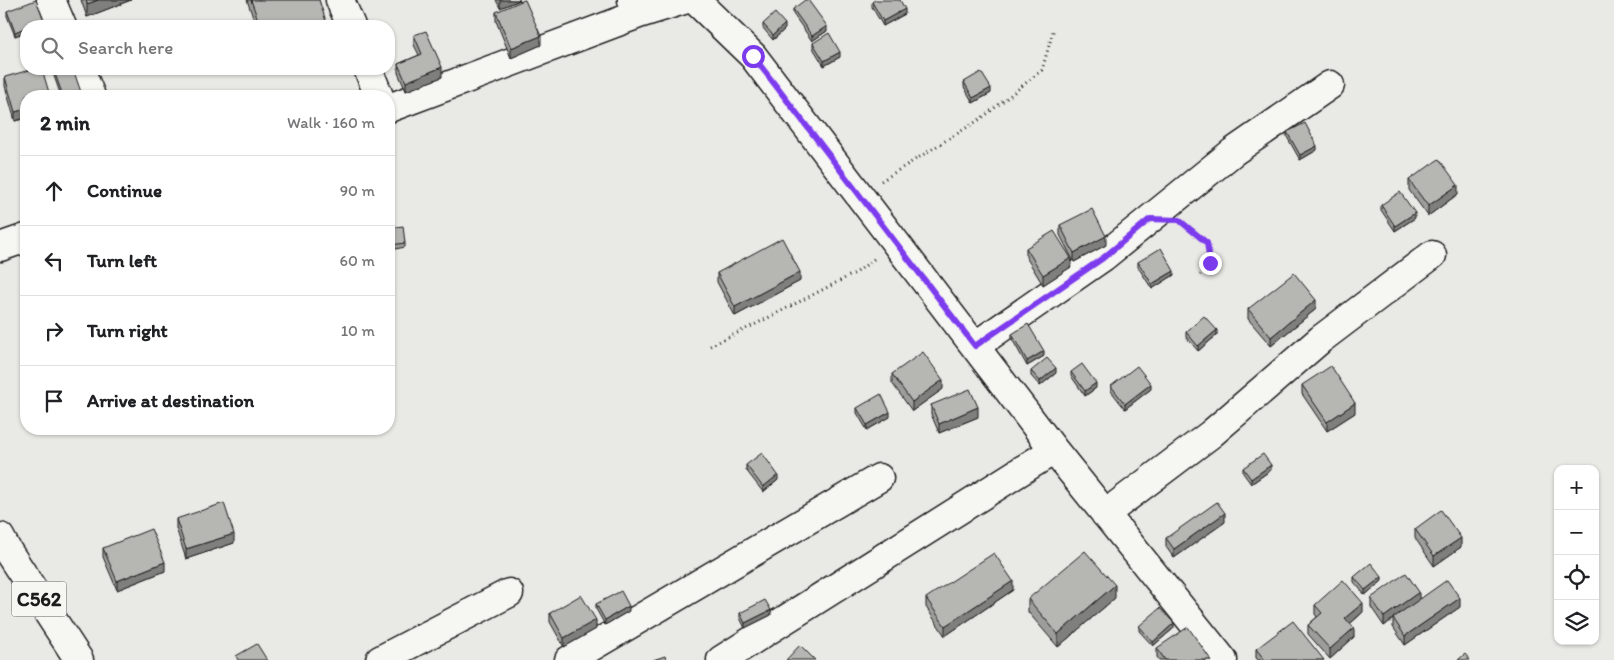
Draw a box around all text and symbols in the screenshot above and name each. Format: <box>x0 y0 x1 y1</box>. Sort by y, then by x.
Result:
search box <box>20 20 395 75</box>
icon: search <box>38 34 66 62</box>
text: Search here <box>78 36 173 59</box>
route start <box>742 45 765 68</box>
text: 2 min <box>40 110 90 135</box>
text: Walk · 160 m <box>287 113 375 132</box>
icon: ahead <box>40 177 68 205</box>
text: Continue <box>87 179 162 202</box>
text: 90 m <box>340 181 375 200</box>
icon: left <box>40 247 68 275</box>
text: Turn left <box>87 249 157 272</box>
text: 60 m <box>340 251 375 270</box>
route end <box>1199 252 1222 275</box>
icon: right <box>40 317 68 345</box>
text: Turn right <box>87 319 168 342</box>
text: 10 m <box>341 321 375 340</box>
icon: arrive <box>40 387 68 415</box>
text: Arrive at destination <box>87 389 254 412</box>
map controls <box>1554 465 1599 645</box>
button: + <box>1554 465 1599 510</box>
button: − <box>1554 510 1599 555</box>
button: locate <box>1554 555 1599 600</box>
road number: C562 <box>12 582 66 616</box>
button: layers <box>1554 600 1599 645</box>

